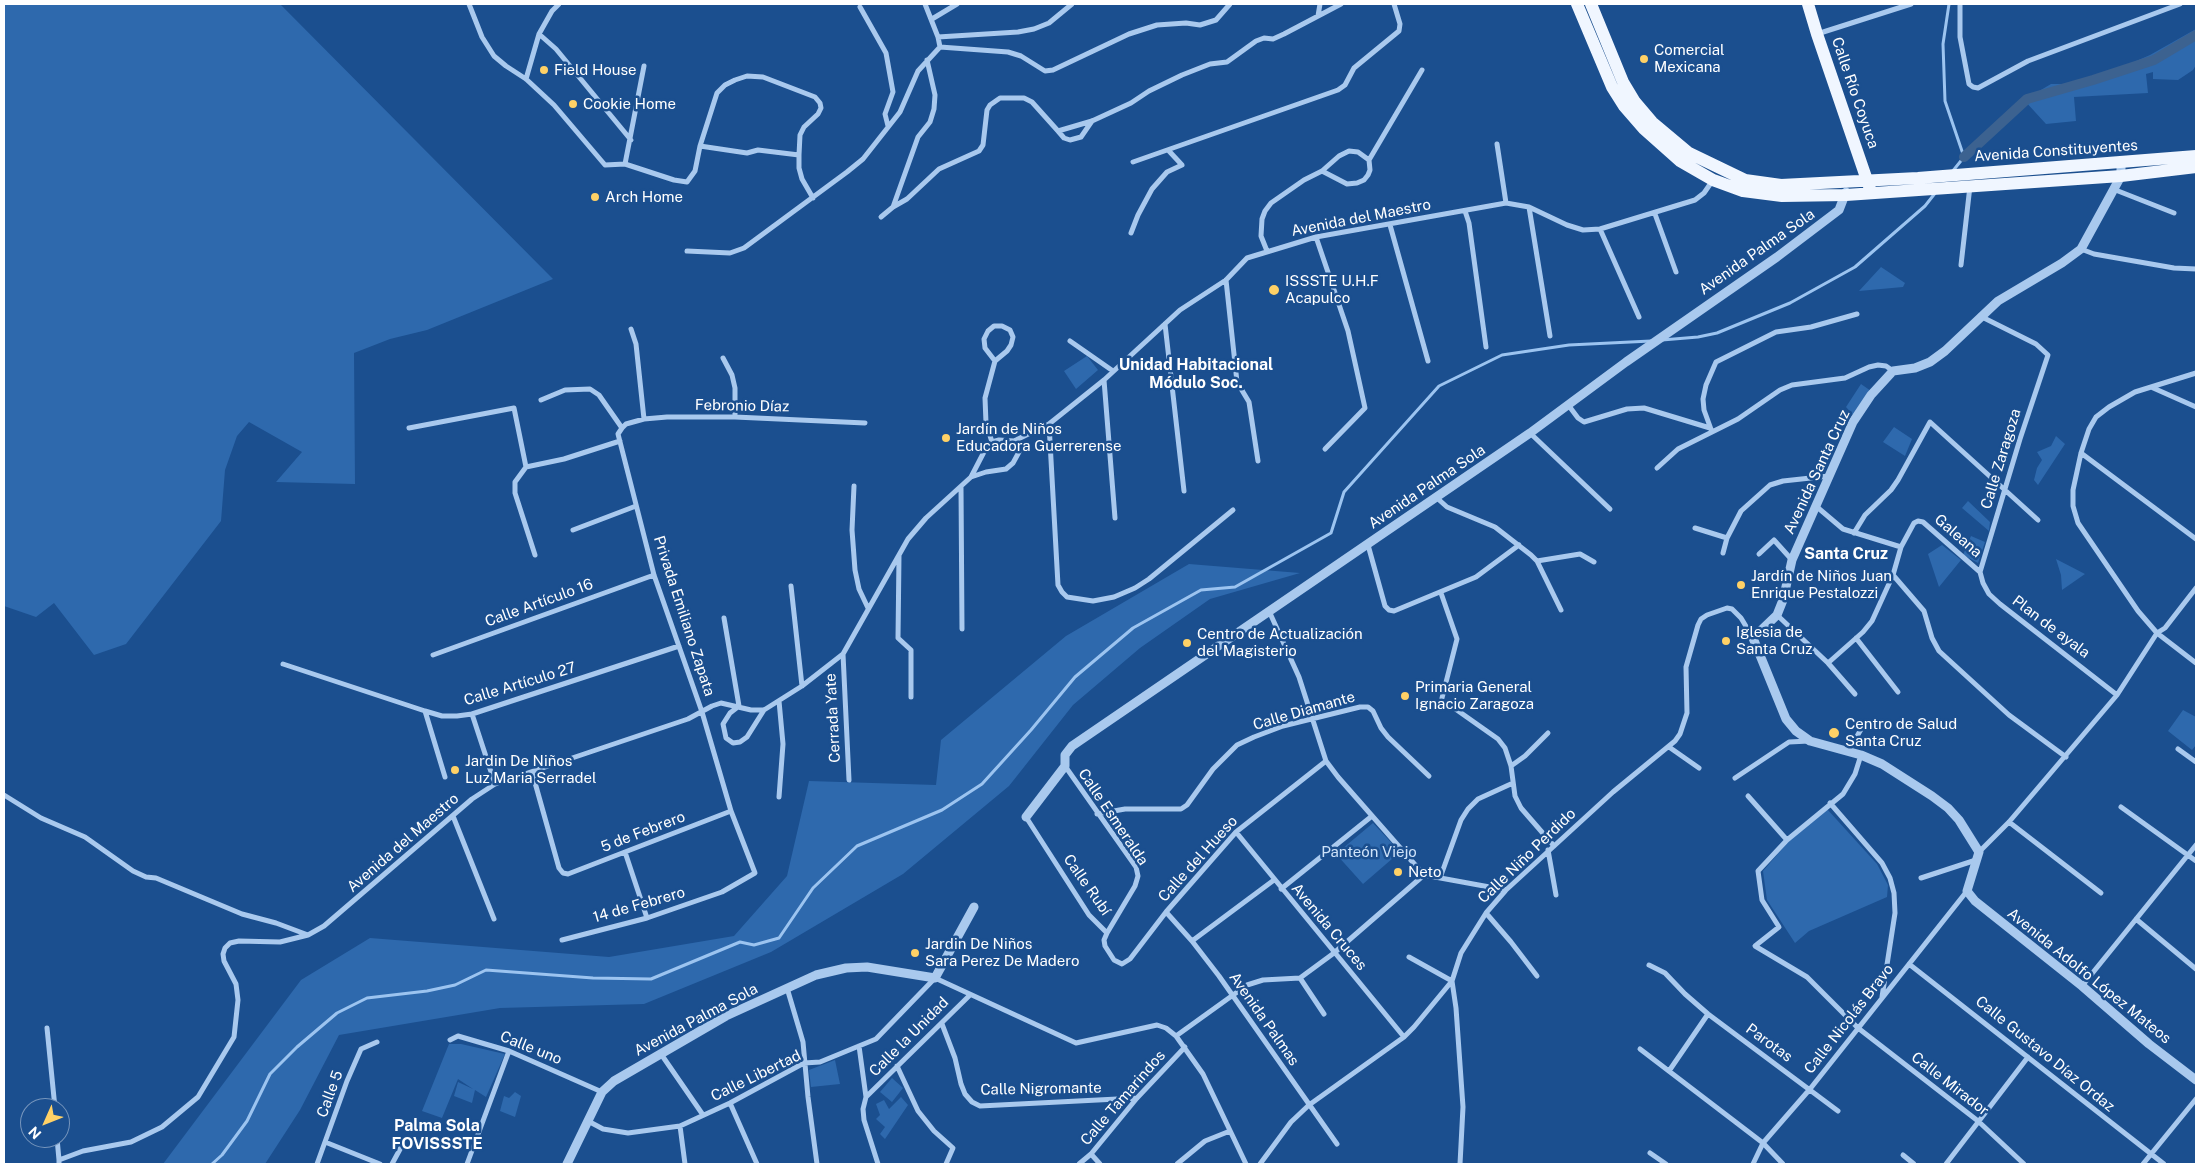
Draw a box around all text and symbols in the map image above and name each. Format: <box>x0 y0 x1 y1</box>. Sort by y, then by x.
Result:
street label: Calle Río Coyuca <box>1827 35 1883 151</box>
place label: Comercial Mexicana <box>1654 41 1725 76</box>
marker: Comercial Mexicana <box>1638 53 1650 65</box>
place label: Field House <box>554 61 637 79</box>
marker: Field House <box>538 64 550 76</box>
place label: Cookie Home <box>583 95 676 113</box>
marker: Cookie Home <box>567 98 579 110</box>
street label: Avenida Constituyentes <box>1974 136 2138 166</box>
place label: Arch Home <box>605 188 683 206</box>
marker: Arch Home <box>589 191 601 203</box>
street label: Avenida del Maestro <box>1290 196 1432 240</box>
street label: Avenida Palma Sola <box>1696 205 1818 299</box>
place label: ISSSTE U.H.F Acapulco <box>1285 272 1379 307</box>
marker: ISSSTE U.H.F Acapulco <box>1267 283 1281 297</box>
district label: Unidad Habitacional Módulo Soc. <box>1119 355 1273 393</box>
street label: Febronio Díaz <box>695 396 789 416</box>
street label: Avenida Santa Cruz <box>1780 407 1854 537</box>
street label: Calle Zaragoza <box>1977 407 2025 511</box>
place label: Jardín de Niños Educadora Guerrerense <box>956 420 1121 455</box>
marker: Jardín de Niños Educadora Guerrerense <box>940 432 952 444</box>
street label: Avenida Palma Sola <box>1365 441 1489 533</box>
street label: Galeana <box>1931 510 1985 562</box>
street label: Privada Emiliano Zapata <box>650 533 718 699</box>
district label: Santa Cruz <box>1804 544 1888 564</box>
place label: Jardín de Niños Juan Enrique Pestalozzi <box>1751 567 1892 602</box>
street label: Calle Artículo 16 <box>483 575 595 631</box>
marker: Jardín de Niños Juan Enrique Pestalozzi <box>1735 579 1747 591</box>
street label: Plan de ayala <box>2009 592 2093 662</box>
place label: Iglesia de Santa Cruz <box>1736 623 1812 658</box>
place label: Centro de Actualización del Magisterio <box>1197 625 1363 660</box>
marker: Iglesia de Santa Cruz <box>1720 635 1732 647</box>
marker: Centro de Actualización del Magisterio <box>1181 637 1193 649</box>
street label: Calle Artículo 27 <box>462 658 578 710</box>
street label: Cerrada Yate <box>822 673 844 763</box>
place label: Primaria General Ignacio Zaragoza <box>1415 678 1534 713</box>
street label: Calle Diamante <box>1251 688 1357 734</box>
marker: Primaria General Ignacio Zaragoza <box>1399 690 1411 702</box>
place label: Centro de Salud Santa Cruz <box>1845 715 1957 750</box>
marker: Centro de Salud Santa Cruz <box>1827 726 1841 740</box>
place label: Jardin De Niños Luz Maria Serradel <box>465 752 597 787</box>
marker: Jardin De Niños Luz Maria Serradel <box>449 764 461 776</box>
street label: Calle Esmeralda <box>1074 765 1152 869</box>
street label: Avenida del Maestro <box>344 790 462 896</box>
street label: Calle Niño Perdido <box>1474 805 1580 907</box>
street label: 5 de Febrero <box>598 808 688 856</box>
street label: Calle del Hueso <box>1155 812 1241 906</box>
park label: Panteón Viejo <box>1321 843 1417 861</box>
street label: Calle Rubí <box>1059 851 1115 919</box>
place label: Neto <box>1408 863 1441 881</box>
marker: Neto <box>1392 866 1404 878</box>
street label: Avenida Cruces <box>1287 880 1371 974</box>
street label: 14 de Febrero <box>591 883 687 927</box>
street label: Avenida Adolfo López Mateos <box>2004 904 2174 1048</box>
place label: Jardin De Niños Sara Perez De Madero <box>925 935 1079 970</box>
marker: Jardin De Niños Sara Perez De Madero <box>909 947 921 959</box>
street label: Calle Nicolás Bravo <box>1801 961 1897 1077</box>
street label: Avenida Palmas <box>1225 969 1303 1069</box>
street label: Avenida Palma Sola <box>631 980 761 1060</box>
street label: Calle Gustavo Díaz Ordaz <box>1972 992 2118 1116</box>
street label: Calle la Unidad <box>866 994 952 1080</box>
street label: Parotas <box>1742 1020 1796 1066</box>
street label: Calle uno <box>497 1027 565 1069</box>
street label: Calle Libertad <box>708 1046 804 1106</box>
street label: Calle Tamarindos <box>1077 1047 1169 1149</box>
street label: Calle Mirador <box>1908 1048 1992 1120</box>
street label: Calle 5 <box>313 1068 347 1120</box>
street label: Calle Nigromante <box>980 1079 1102 1099</box>
north arrow <box>20 1098 70 1148</box>
district label: Palma Sola FOVISSSTE <box>391 1116 483 1154</box>
text: N <box>25 1123 44 1142</box>

